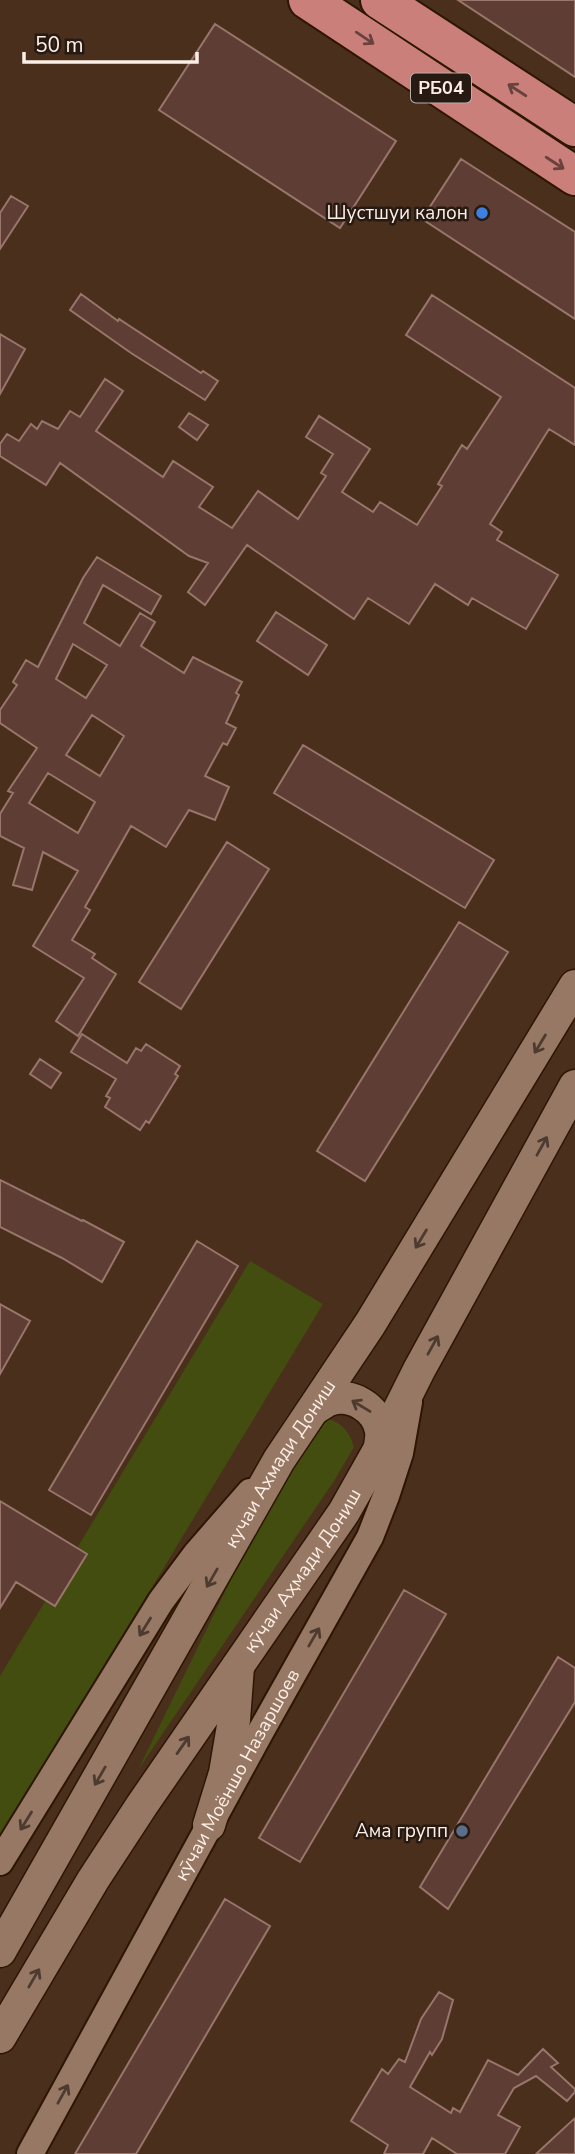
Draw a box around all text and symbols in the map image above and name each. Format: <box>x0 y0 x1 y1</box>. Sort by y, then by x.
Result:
scale bar <box>24 21 198 65</box>
text: 50 m <box>35 31 84 59</box>
one-way arrow <box>355 31 374 45</box>
road number: РБ04 <box>411 74 471 102</box>
one-way arrow <box>508 83 528 97</box>
one-way arrow <box>545 156 565 170</box>
place label: Шустшуи калон <box>327 200 468 226</box>
marker: Шустшуи калон <box>474 205 490 221</box>
one-way arrow <box>532 1034 546 1054</box>
one-way arrow <box>535 1136 549 1156</box>
one-way arrow <box>414 1228 428 1248</box>
one-way arrow <box>427 1335 440 1356</box>
street label: кучаи Ахмади Дониш <box>219 1375 342 1553</box>
one-way arrow <box>352 1398 371 1413</box>
street label: кӯчаи Аҳмади Дониш <box>238 1484 367 1658</box>
one-way arrow <box>205 1567 218 1588</box>
one-way arrow <box>137 1617 152 1636</box>
one-way arrow <box>307 1628 321 1648</box>
street label: кӯчаи Моёншо Назаршоев <box>169 1664 306 1886</box>
one-way arrow <box>176 1736 190 1755</box>
one-way arrow <box>93 1765 106 1786</box>
one-way arrow <box>18 1810 32 1830</box>
place label: Ама групп <box>355 1818 448 1844</box>
marker: Ама групп <box>454 1823 470 1839</box>
one-way arrow <box>28 1969 42 1989</box>
one-way arrow <box>56 2084 70 2105</box>

